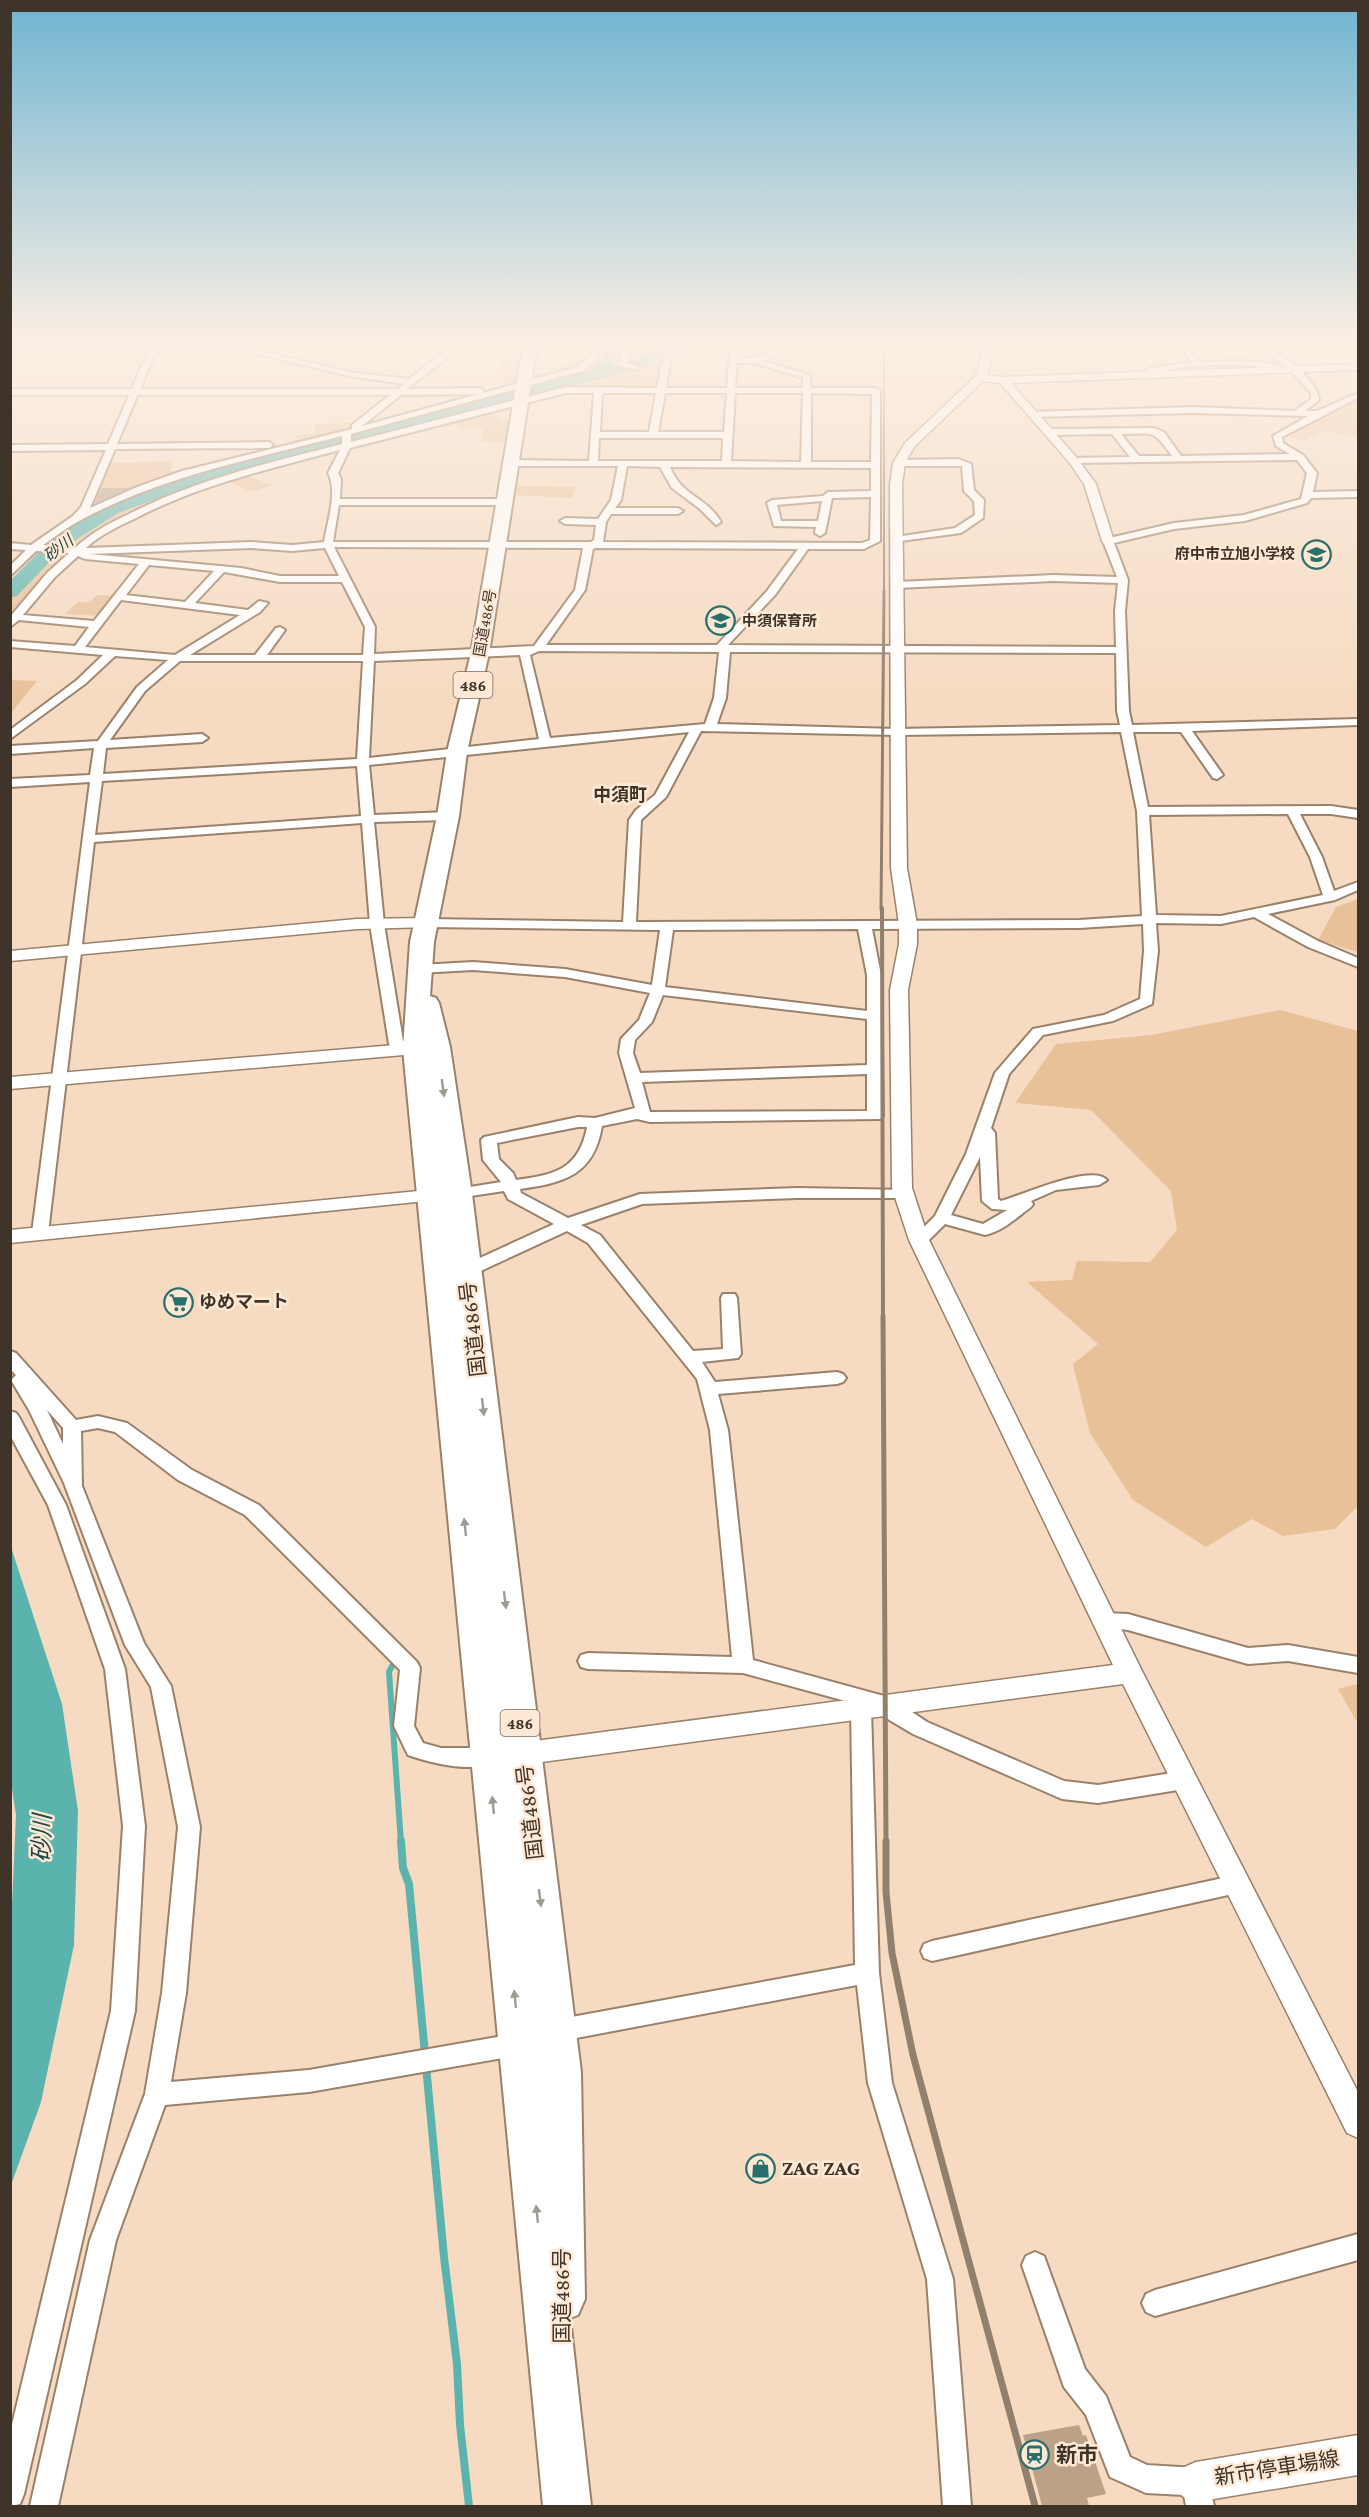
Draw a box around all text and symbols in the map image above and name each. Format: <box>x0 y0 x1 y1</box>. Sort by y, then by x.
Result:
water label: 砂川 <box>40 531 78 565</box>
school or university icon: 府中市立旭小学校 <box>1300 538 1332 570</box>
place label: 府中市立旭小学校 <box>1175 546 1295 562</box>
street label: 国道486号 <box>471 588 499 658</box>
school or university icon: 中須保育所 <box>705 605 737 637</box>
place label: 中須保育所 <box>742 613 817 629</box>
road number: 486 <box>454 672 492 698</box>
district label: 中須町 <box>593 785 647 805</box>
one-way arrow <box>439 1079 448 1098</box>
street label: 国道486号 <box>455 1280 491 1378</box>
supermarket icon: ゆめマート <box>162 1286 194 1318</box>
place label: ゆめマート <box>199 1292 289 1312</box>
one-way arrow <box>478 1397 487 1416</box>
one-way arrow <box>460 1518 470 1537</box>
one-way arrow <box>501 1591 510 1610</box>
road number: 486 <box>500 1710 540 1736</box>
street label: 国道486号 <box>512 1763 548 1861</box>
one-way arrow <box>489 1795 498 1814</box>
water label: 砂川 <box>28 1811 55 1862</box>
one-way arrow <box>535 1889 545 1908</box>
one-way arrow <box>510 1989 520 2008</box>
shop icon: ZAG ZAG <box>745 2152 777 2184</box>
place label: ZAG ZAG <box>782 2156 860 2180</box>
one-way arrow <box>532 2204 542 2223</box>
street label: 国道486号 <box>550 2248 574 2344</box>
station icon: 新市 <box>1019 2439 1051 2471</box>
place label: 新市 <box>1056 2443 1098 2467</box>
street label: 新市停車場線 <box>1213 2446 1341 2490</box>

